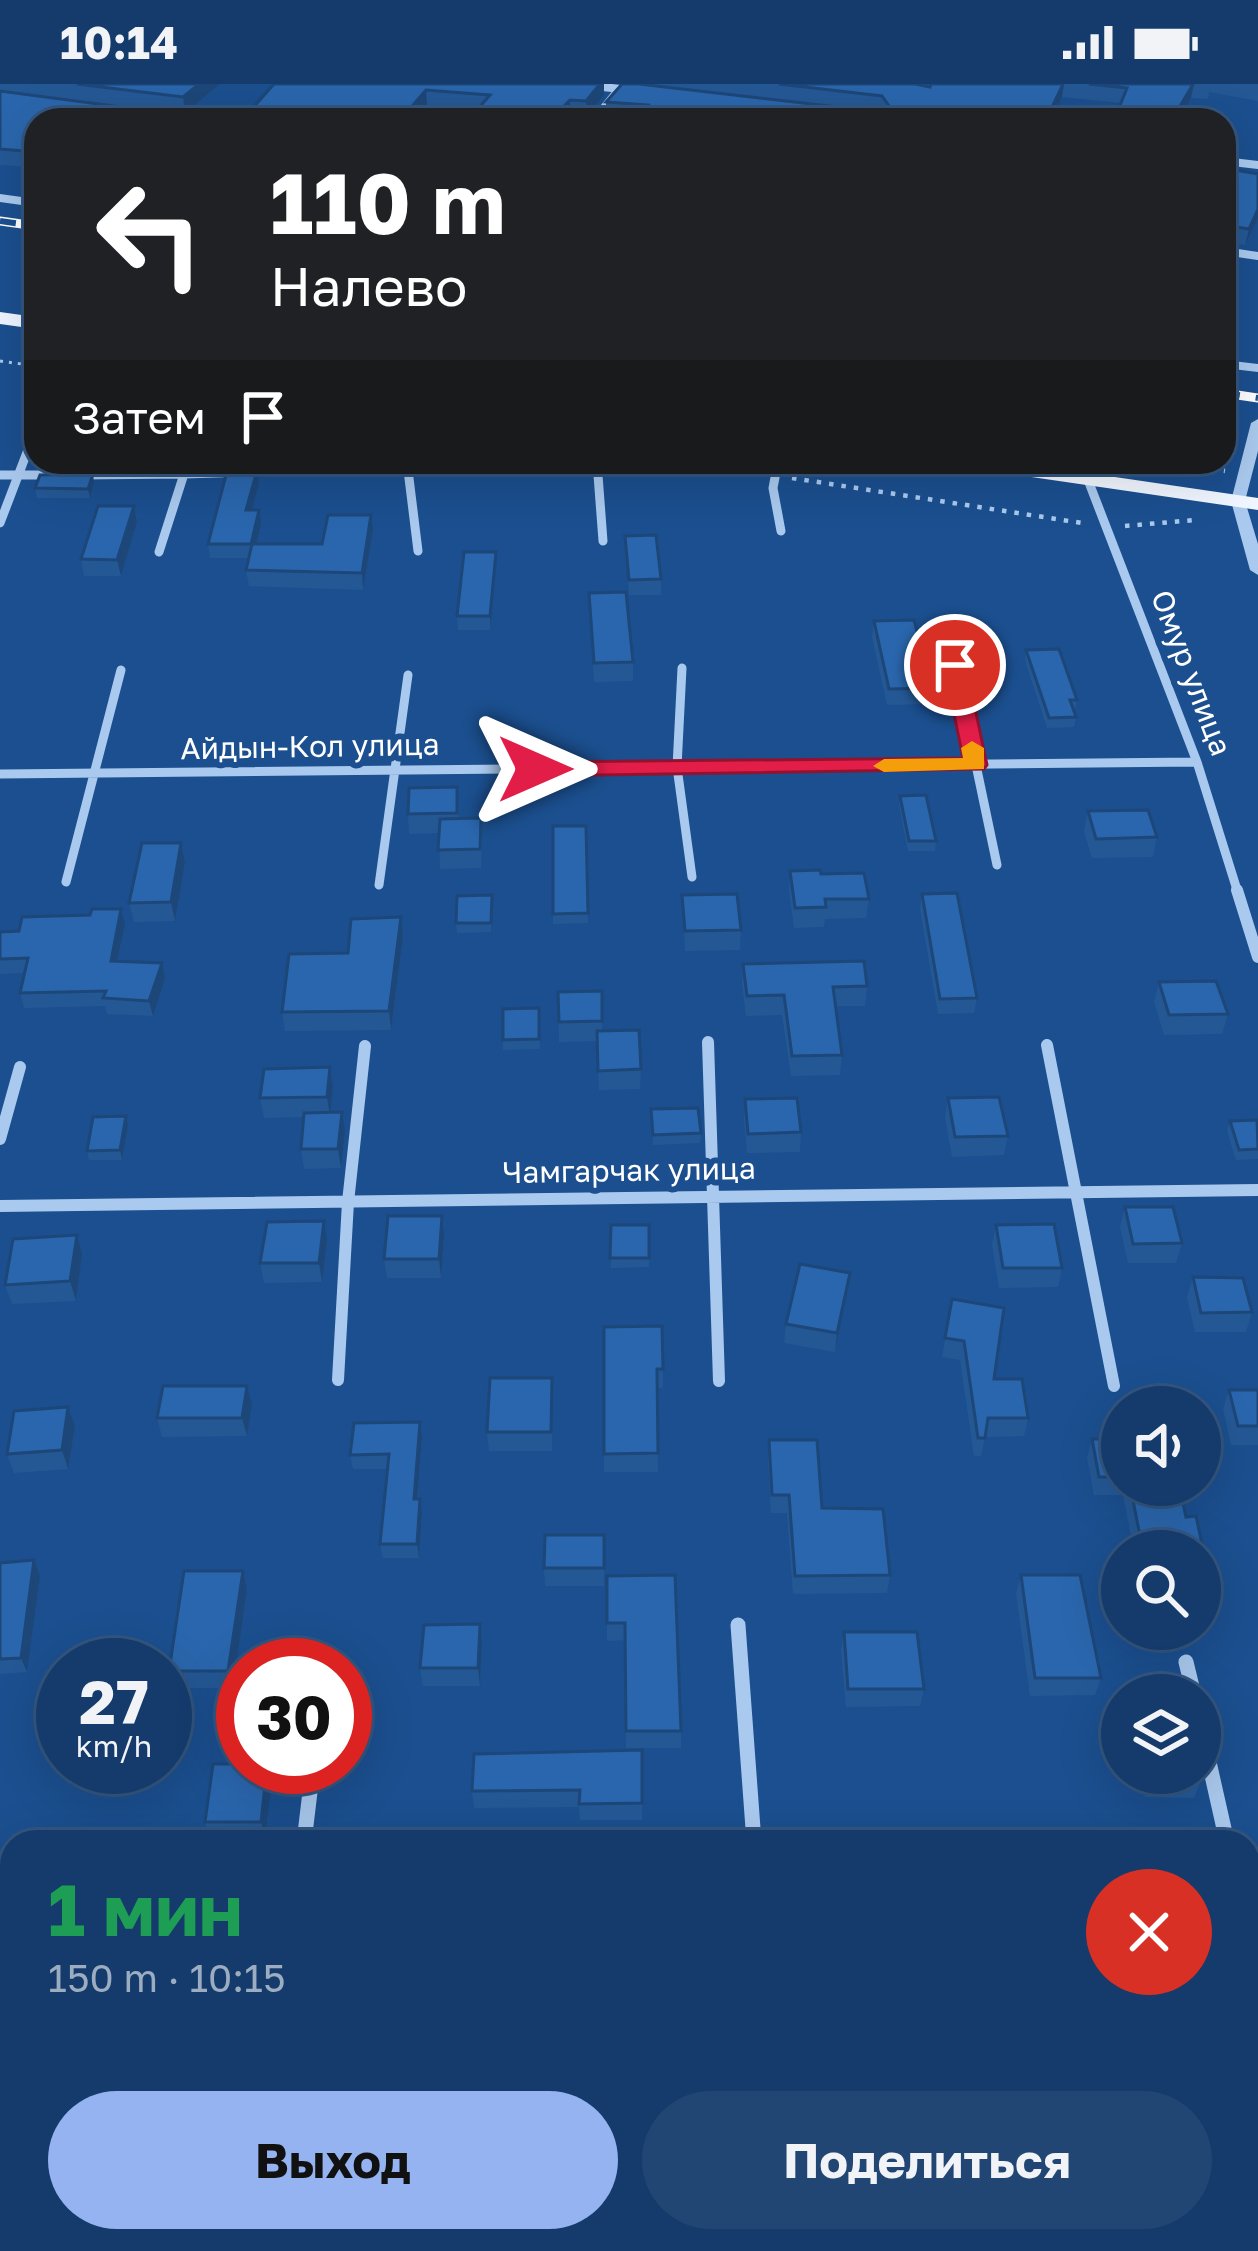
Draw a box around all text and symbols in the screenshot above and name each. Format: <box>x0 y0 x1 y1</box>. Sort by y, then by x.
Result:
text: 10:14 <box>60 15 178 69</box>
text: 110 m <box>270 152 506 252</box>
icon: left <box>72 156 228 312</box>
text: Налево <box>270 253 467 318</box>
icon: arrive <box>230 384 296 450</box>
text: Затем <box>72 390 206 444</box>
street label: Омур улица <box>1144 585 1240 761</box>
pin <box>904 614 1006 716</box>
icon: arrive <box>922 632 988 698</box>
position arrow <box>472 706 598 832</box>
street label: Айдын-Кол улица <box>180 726 440 766</box>
street label: Чамгарчак улица <box>502 1150 756 1190</box>
map controls <box>1101 1386 1221 1794</box>
button: sound <box>1101 1386 1221 1506</box>
button: search <box>1101 1530 1221 1650</box>
speed limit sign: 30 <box>216 1638 372 1794</box>
text: 27 <box>79 1665 149 1737</box>
button: layers <box>1101 1674 1221 1794</box>
text: km/h <box>76 1728 152 1764</box>
text: 1 мин <box>48 1865 243 1952</box>
button: close <box>1086 1869 1212 1995</box>
text: 150 m · 10:15 <box>48 1954 286 2001</box>
button: Выход <box>48 2091 618 2229</box>
button: Поделиться <box>642 2091 1212 2229</box>

